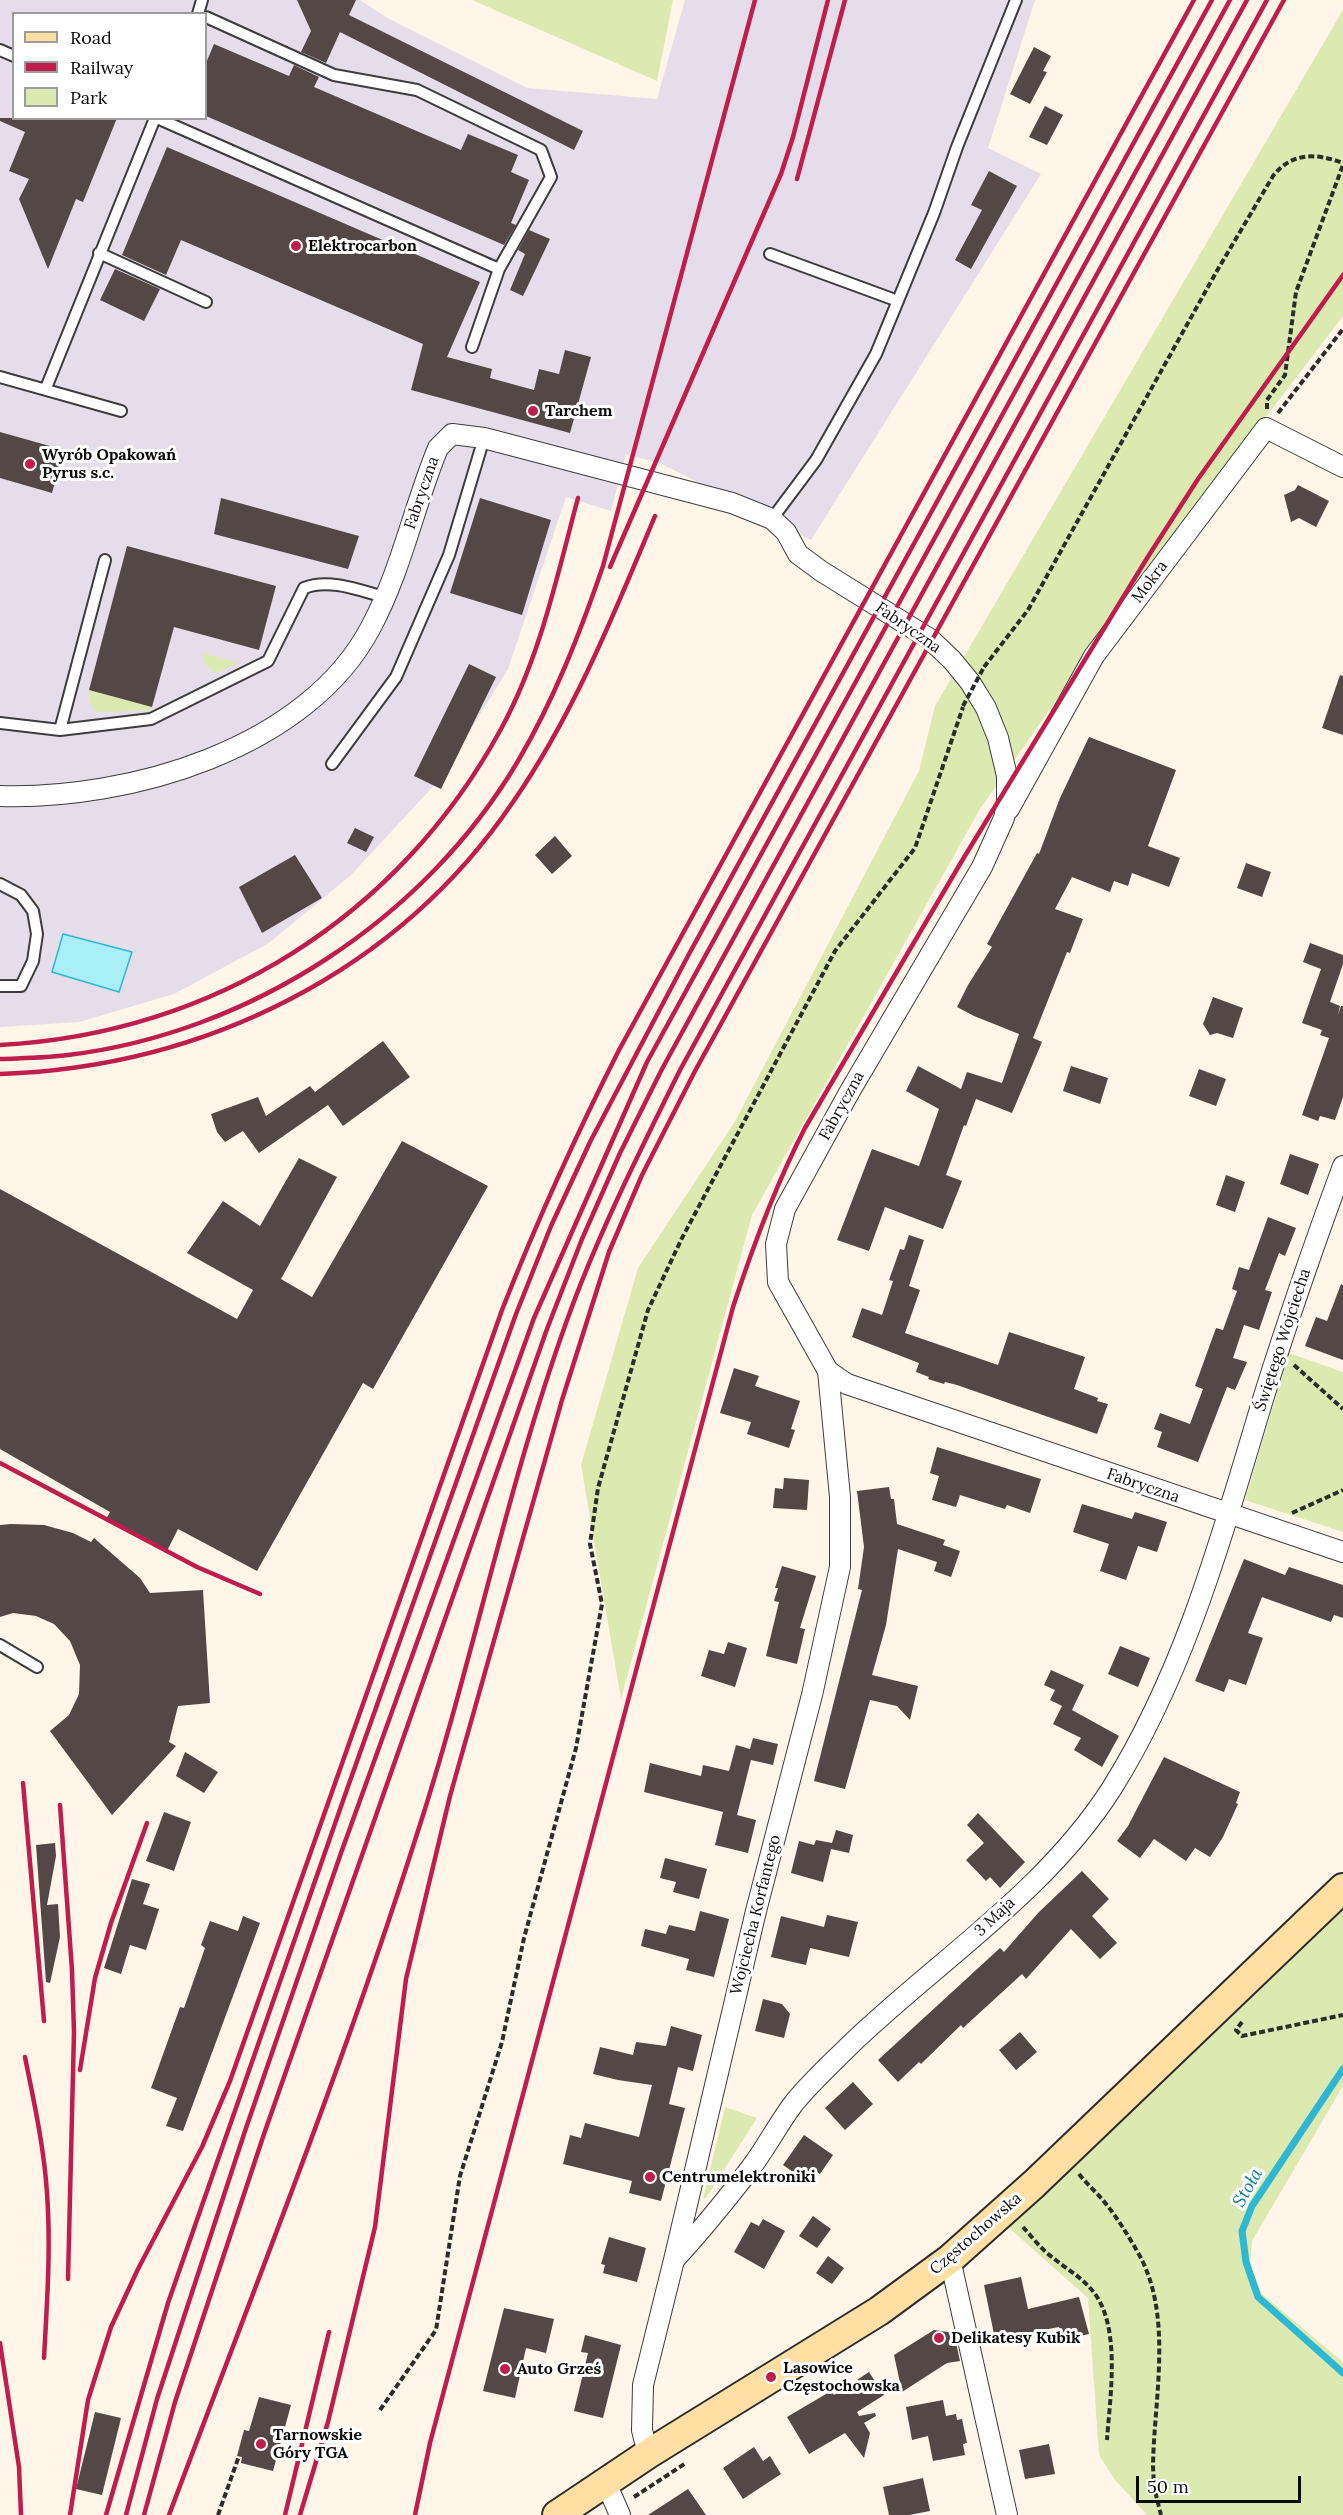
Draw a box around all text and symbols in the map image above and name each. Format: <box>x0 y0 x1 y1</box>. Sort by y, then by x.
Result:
legend <box>12 12 207 120</box>
text: Road <box>70 26 112 49</box>
text: Railway <box>70 56 133 79</box>
text: Park <box>70 86 107 109</box>
place label: Elektrocarbon <box>308 236 417 256</box>
marker: Elektrocarbon <box>289 239 303 253</box>
place label: Tarchem <box>545 401 612 421</box>
marker: Tarchem <box>526 404 540 418</box>
place label: Wyrób Opakowań Pyrus s.c. <box>42 445 176 483</box>
street label: Fabryczna <box>401 454 443 532</box>
marker: Wyrób Opakowań Pyrus s.c. <box>23 457 37 471</box>
street label: Mokra <box>1128 557 1172 607</box>
street label: Fabryczna <box>871 598 945 658</box>
street label: Fabryczna <box>815 1068 869 1144</box>
street label: Świętego Wojciecha <box>1251 1266 1315 1414</box>
street label: Fabryczna <box>1104 1465 1182 1507</box>
street label: Wojciecha Korfantego <box>727 1833 785 1997</box>
street label: 3 Maja <box>971 1893 1019 1941</box>
water label: Stoła <box>1228 2165 1268 2211</box>
place label: Centrumelektroniki <box>662 2167 816 2187</box>
marker: Centrumelektroniki <box>643 2170 657 2184</box>
street label: Częstochowska <box>926 2189 1026 2279</box>
place label: Delikatesy Kubik <box>951 2328 1080 2348</box>
marker: Delikatesy Kubik <box>932 2331 946 2345</box>
place label: Lasowice Częstochowska <box>783 2358 900 2396</box>
place label: Auto Grześ <box>517 2359 601 2379</box>
marker: Auto Grześ <box>498 2362 512 2376</box>
marker: Lasowice Częstochowska <box>764 2370 778 2384</box>
place label: Tarnowskie Góry TGA <box>273 2425 362 2463</box>
marker: Tarnowskie Góry TGA <box>254 2437 268 2451</box>
scale bar <box>1139 2464 1304 2502</box>
text: 50 m <box>1147 2475 1189 2498</box>

